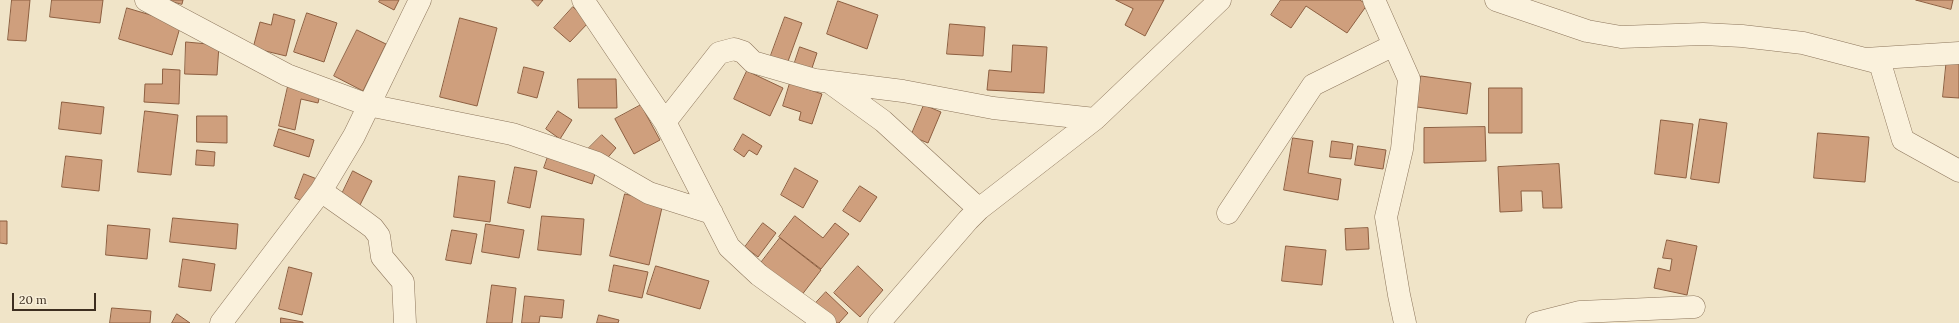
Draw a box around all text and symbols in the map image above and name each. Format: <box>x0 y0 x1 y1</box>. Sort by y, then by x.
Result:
scale bar <box>14 285 98 311</box>
text: 20 m <box>19 292 47 307</box>

